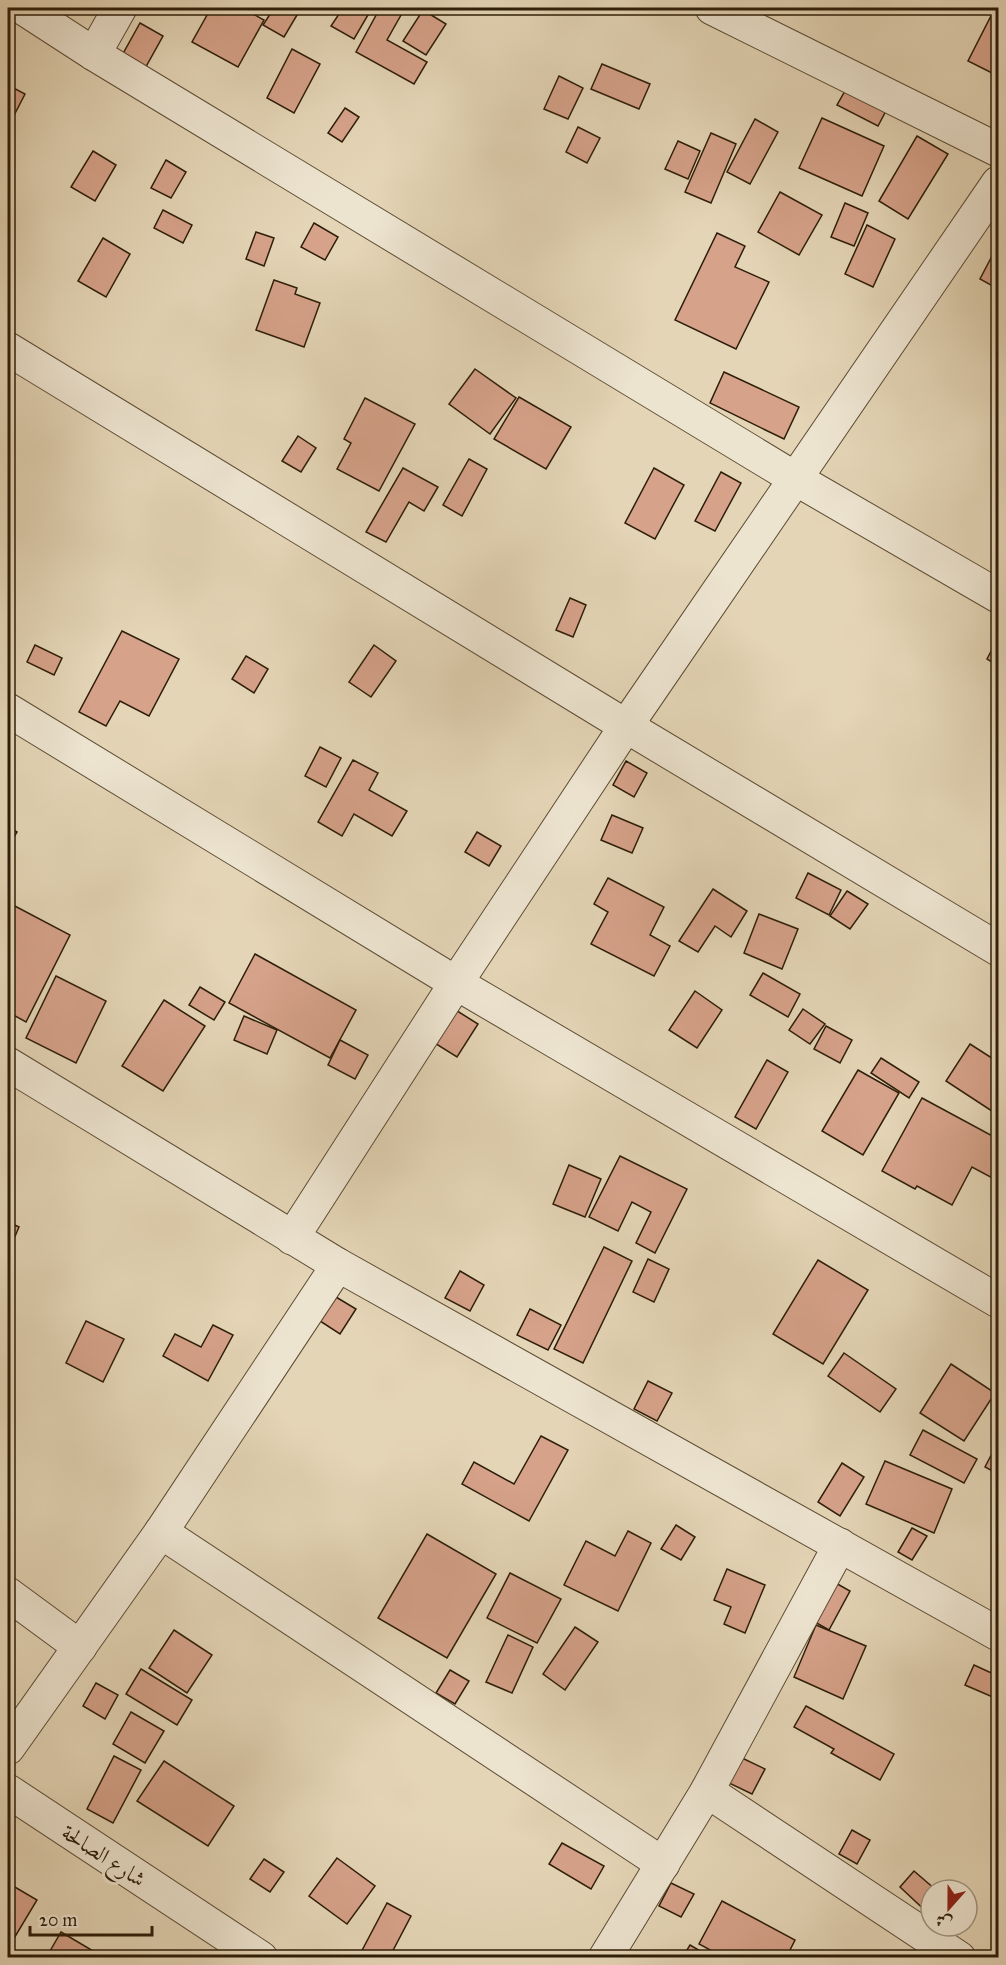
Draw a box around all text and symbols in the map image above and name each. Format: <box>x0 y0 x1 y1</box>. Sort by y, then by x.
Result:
street label: شارع الصالحة <box>54 1818 151 1897</box>
north arrow <box>919 1878 979 1938</box>
scale bar <box>30 1899 152 1937</box>
text: 20 m <box>39 1909 77 1931</box>
text: ش <box>933 1910 955 1933</box>

